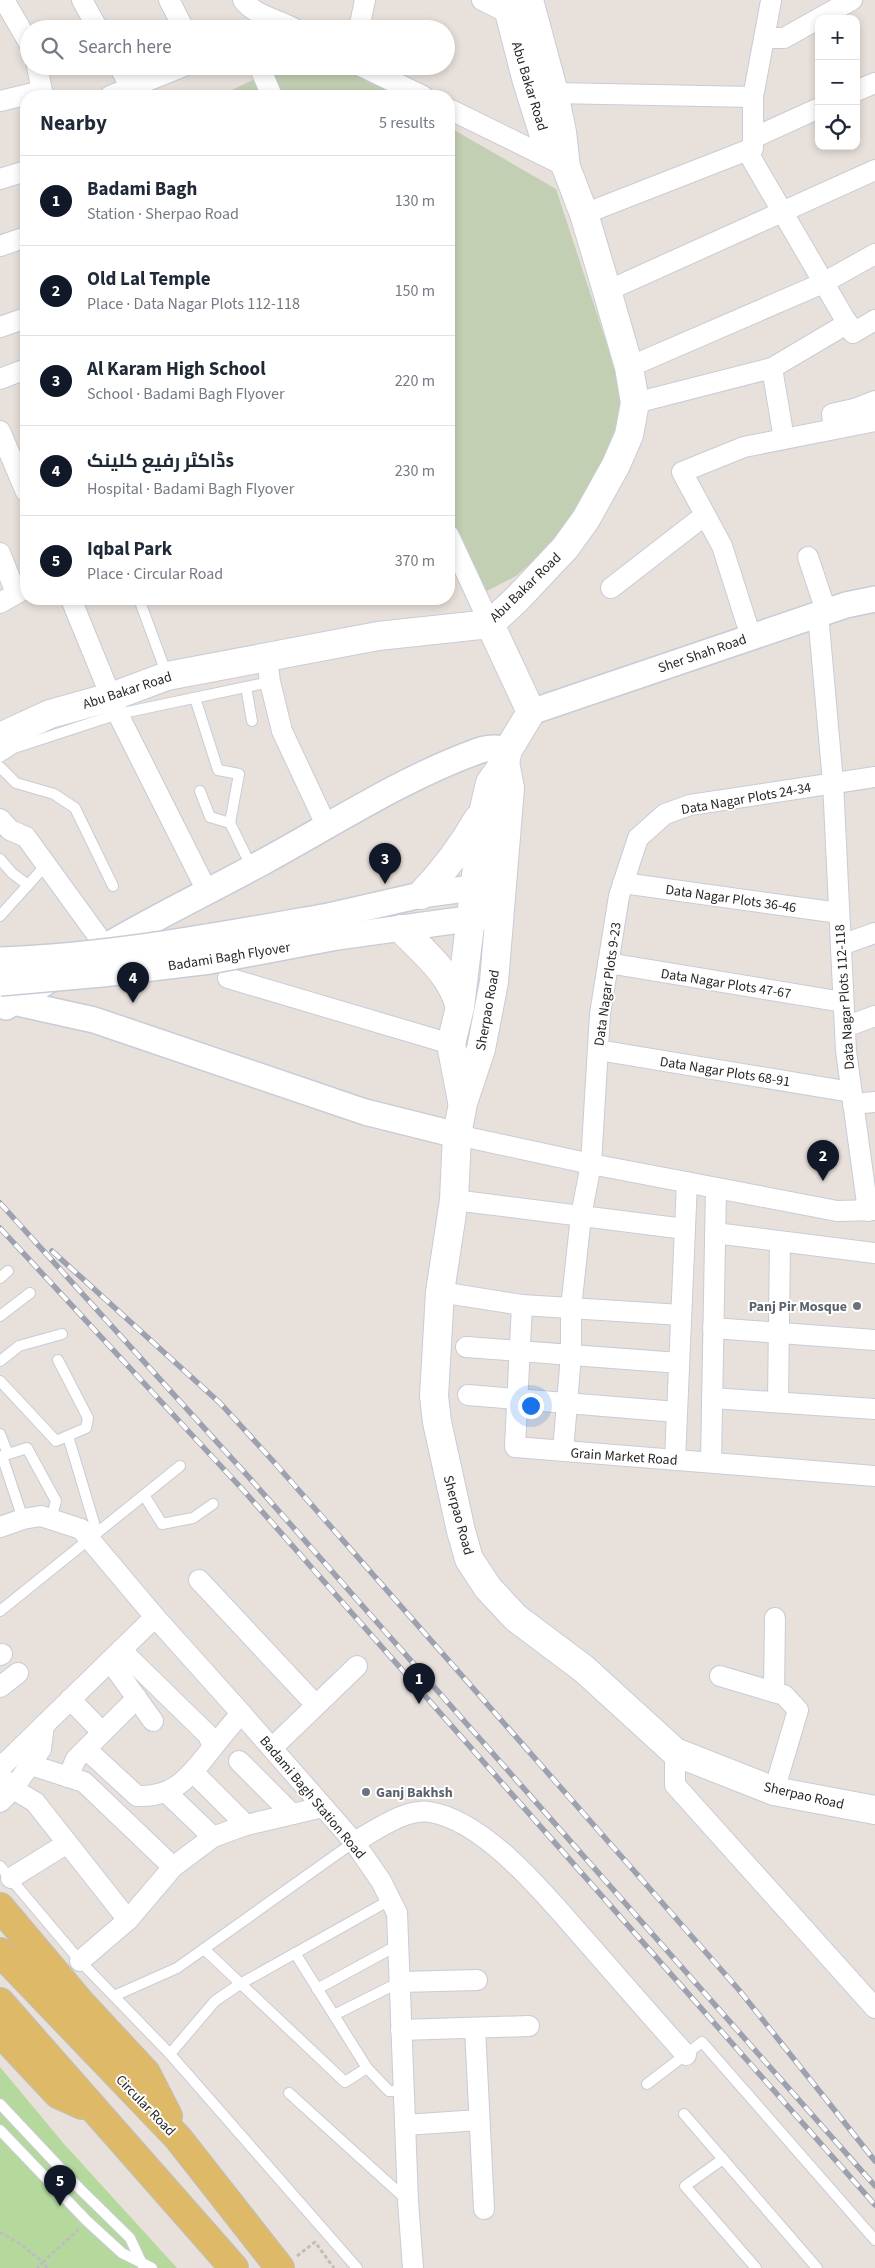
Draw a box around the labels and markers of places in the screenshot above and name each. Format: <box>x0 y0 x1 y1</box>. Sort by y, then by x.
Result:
pin: 3 <box>369 843 401 884</box>
pin: 4 <box>117 962 149 1003</box>
pin: 2 <box>807 1140 839 1181</box>
place label: Panj Pir Mosque <box>749 1297 847 1317</box>
marker: Panj Pir Mosque <box>851 1300 863 1312</box>
pin: 1 <box>403 1663 435 1704</box>
place label: Ganj Bakhsh <box>376 1783 453 1803</box>
marker: Ganj Bakhsh <box>360 1786 372 1798</box>
pin: 5 <box>44 2165 76 2206</box>

